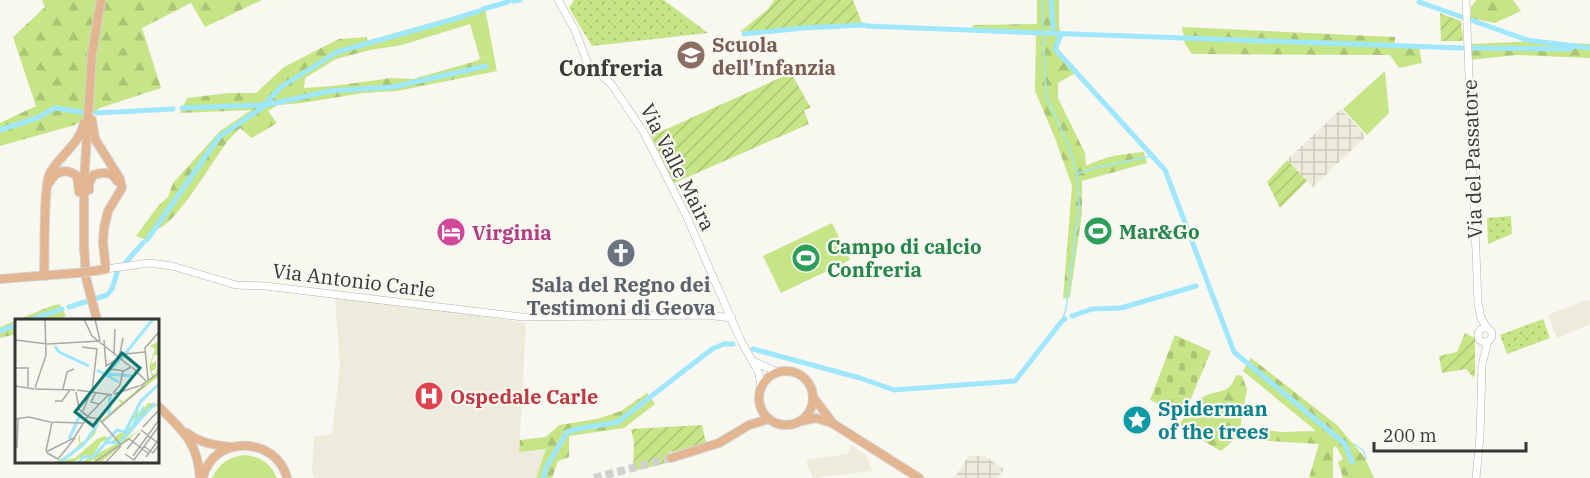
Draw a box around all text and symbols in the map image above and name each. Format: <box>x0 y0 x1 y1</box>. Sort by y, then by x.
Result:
place label: Scuola dell'Infanzia <box>712 31 836 81</box>
school or university icon: Scuola dell'Infanzia <box>675 39 707 71</box>
district label: Confreria <box>559 53 663 82</box>
street label: Via del Passatore <box>1456 79 1488 239</box>
street label: Via Valle Maira <box>634 99 722 235</box>
sports icon: Mar&Go <box>1082 215 1114 247</box>
hotel icon: Virginia <box>435 216 467 248</box>
place label: Mar&Go <box>1119 218 1200 245</box>
place label: Virginia <box>472 219 552 246</box>
place label: Campo di calcio Confreria <box>827 233 982 283</box>
church icon: Sala del Regno dei Testimoni di Geova <box>605 237 637 269</box>
sports icon: Campo di calcio Confreria <box>790 242 822 274</box>
street label: Via Antonio Carle <box>271 257 437 303</box>
place label: Sala del Regno dei Testimoni di Geova <box>526 271 716 321</box>
inset map <box>15 319 159 463</box>
hospital icon: Ospedale Carle <box>413 380 445 412</box>
place label: Ospedale Carle <box>450 383 598 410</box>
place label: Spiderman of the trees <box>1158 395 1269 445</box>
place icon: Spiderman of the trees <box>1121 404 1153 436</box>
scale bar <box>1374 415 1526 453</box>
text: 200 m <box>1383 424 1437 447</box>

